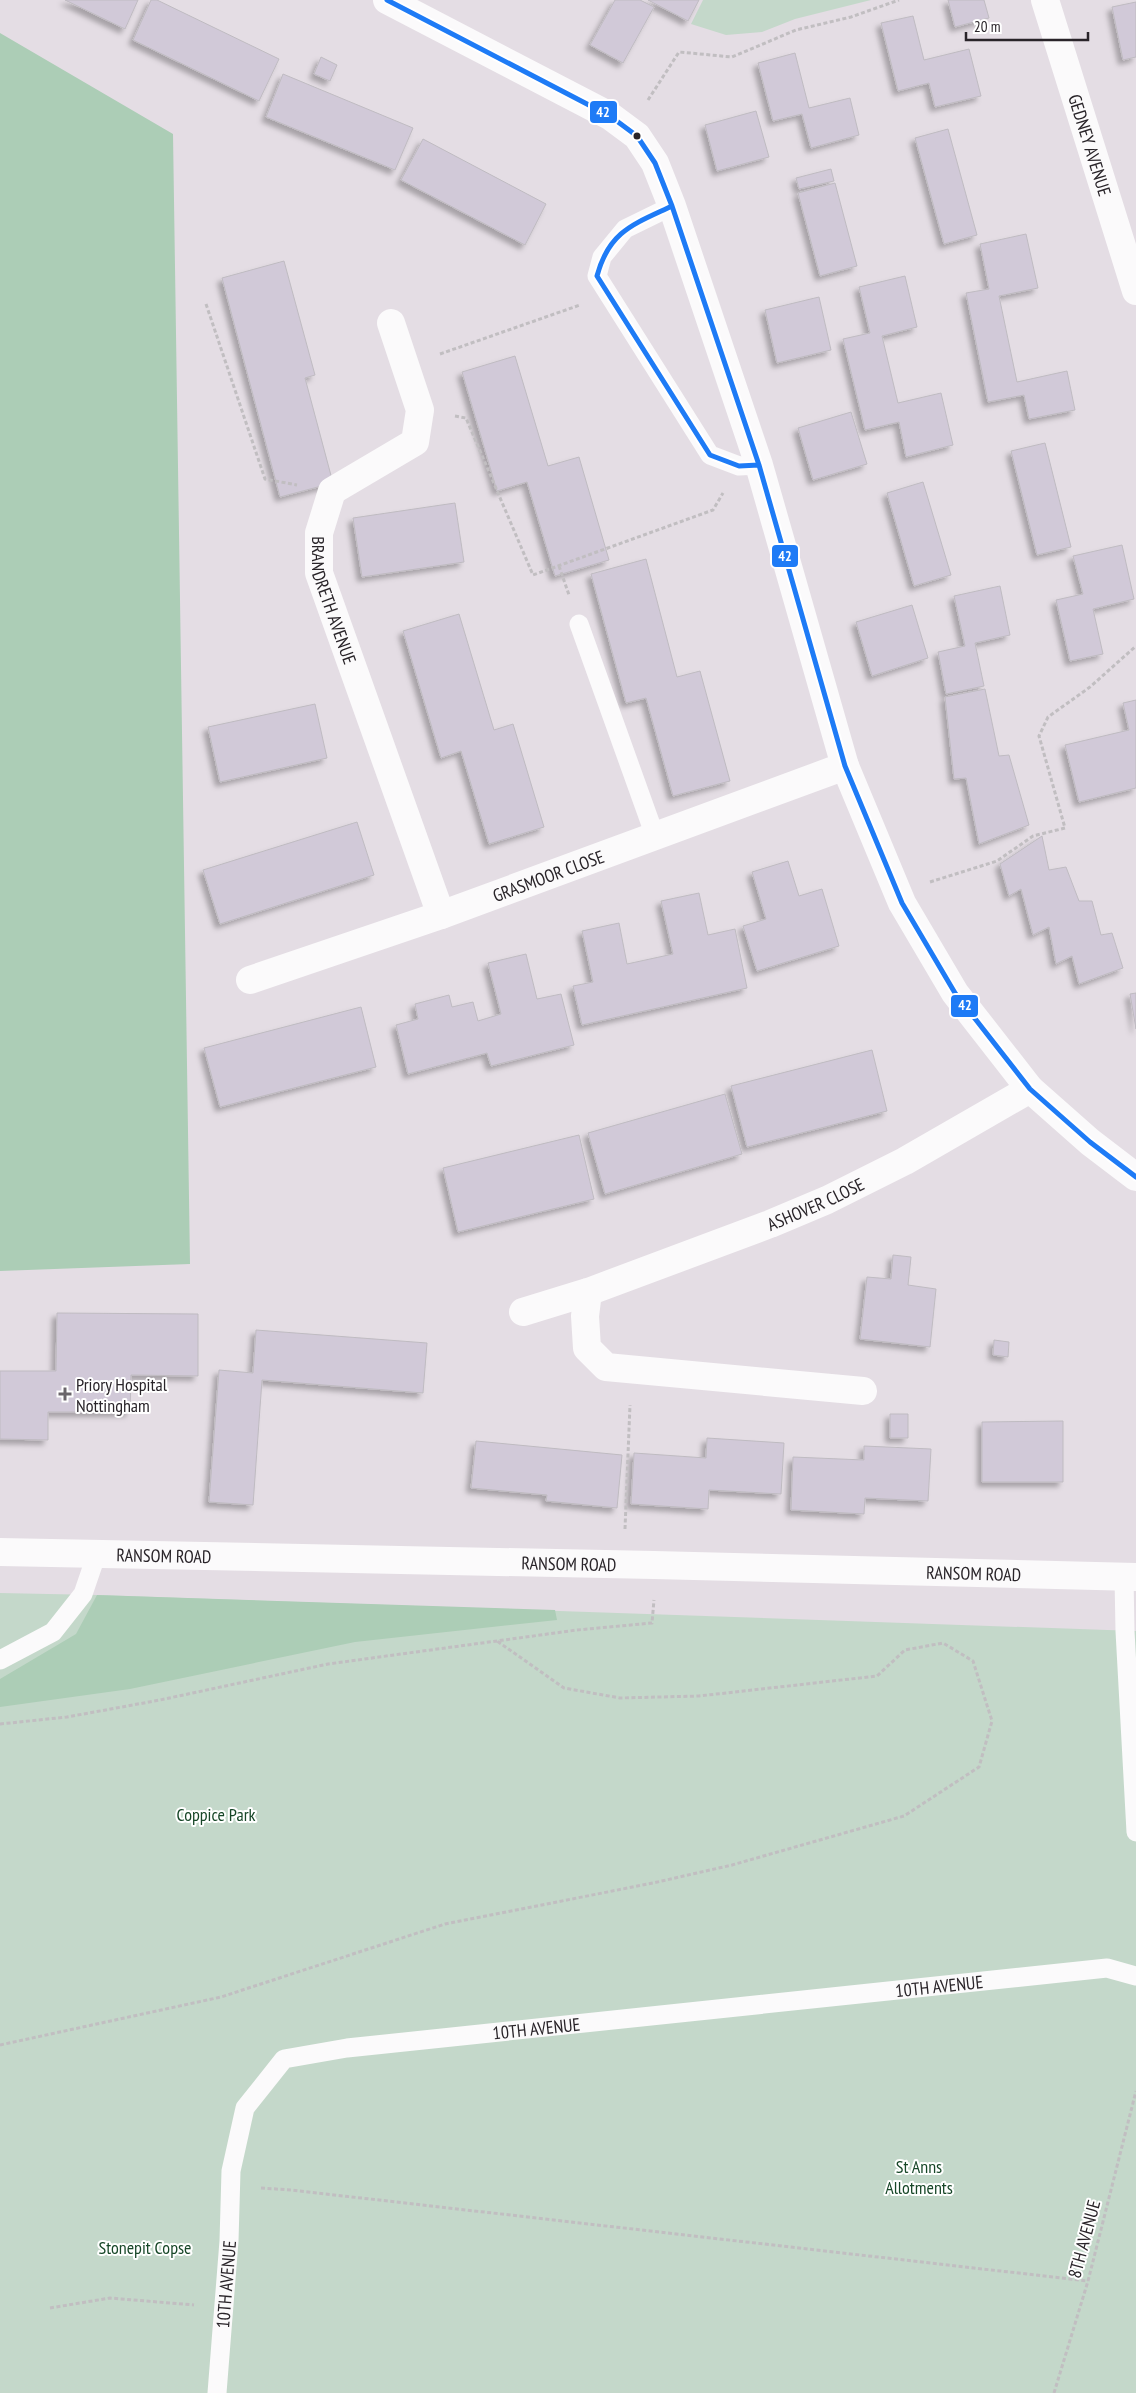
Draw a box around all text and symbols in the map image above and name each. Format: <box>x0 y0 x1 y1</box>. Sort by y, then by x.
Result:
scale bar <box>966 10 1088 42</box>
text: 20 m <box>974 17 1000 36</box>
street label: GEDNEY AVENUE <box>1064 91 1117 199</box>
line badge: 42 <box>589 100 618 124</box>
text: 42 <box>596 103 610 121</box>
unlabelled marker <box>632 131 642 141</box>
street label: BRANDRETH AVENUE <box>308 536 362 667</box>
line badge: 42 <box>771 544 799 568</box>
text: 42 <box>778 547 792 565</box>
street label: GRASMOOR CLOSE <box>489 844 607 907</box>
line badge: 42 <box>950 994 979 1018</box>
text: 42 <box>958 996 972 1014</box>
street label: ASHOVER CLOSE <box>763 1172 868 1235</box>
place label: Priory Hospital Nottingham <box>76 1373 168 1417</box>
marker: Priory Hospital Nottingham <box>58 1387 72 1401</box>
street label: RANSOM ROAD <box>116 1543 212 1568</box>
street label: RANSOM ROAD <box>521 1551 617 1576</box>
street label: RANSOM ROAD <box>926 1560 1022 1586</box>
park label: Coppice Park <box>176 1803 256 1826</box>
street label: 10TH AVENUE <box>894 1970 984 2002</box>
street label: 10TH AVENUE <box>491 2012 581 2044</box>
park label: St Anns Allotments <box>885 2155 953 2199</box>
street label: 8TH AVENUE <box>1063 2197 1105 2281</box>
park label: Stonepit Copse <box>99 2236 192 2259</box>
street label: 10TH AVENUE <box>211 2240 241 2329</box>

